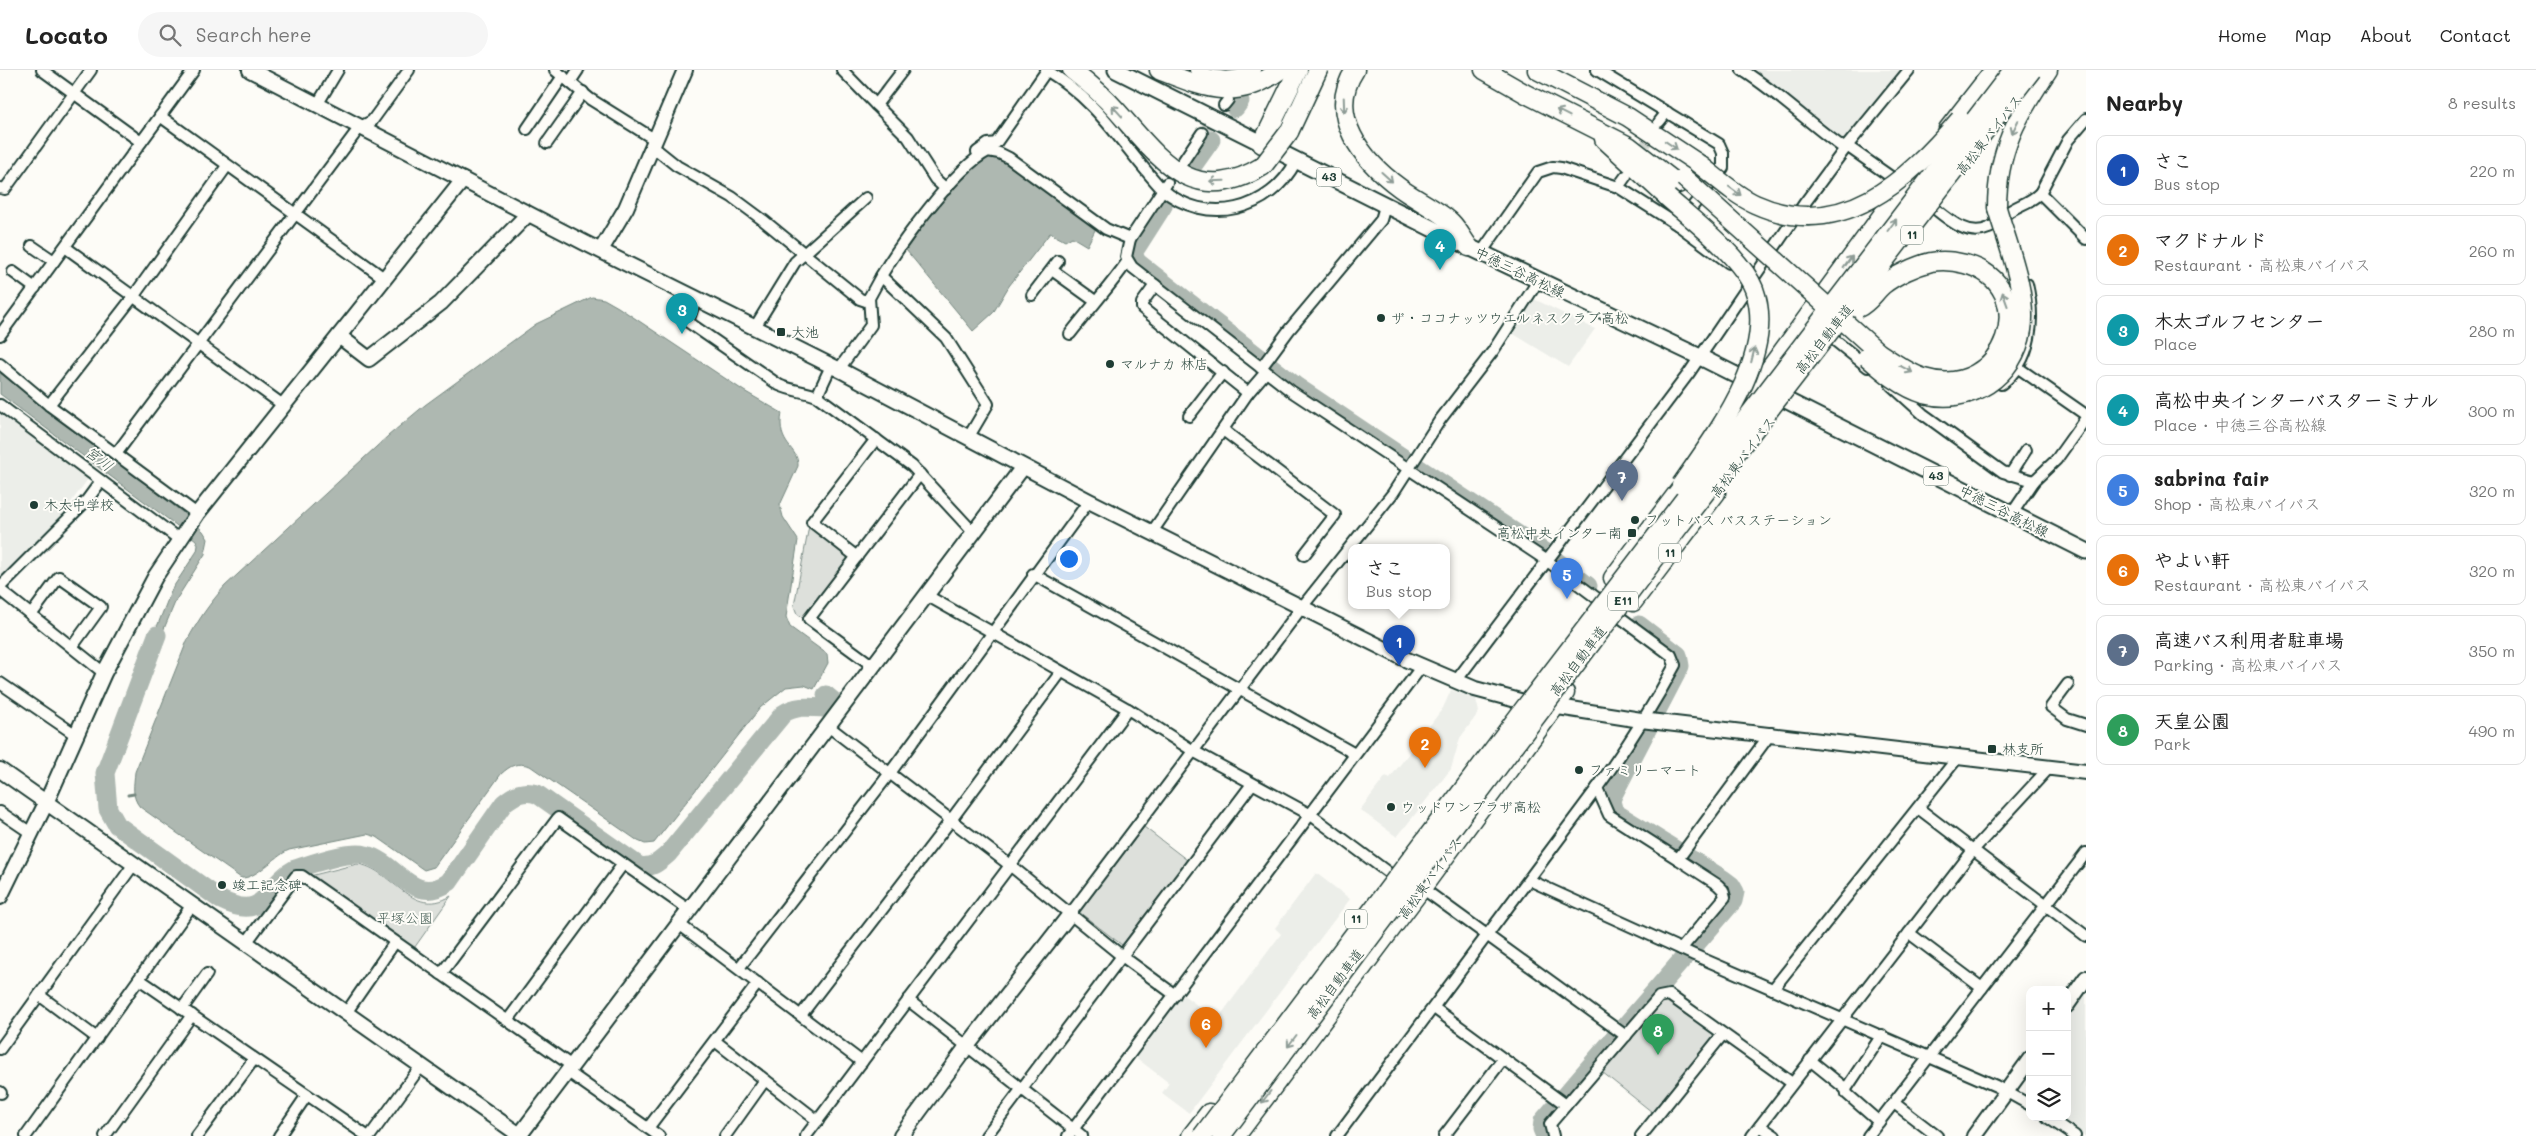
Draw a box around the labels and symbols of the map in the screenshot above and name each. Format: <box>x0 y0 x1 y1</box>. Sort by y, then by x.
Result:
street label: 高松東バイパス <box>1951 90 2026 179</box>
one-way arrow <box>1339 96 1349 112</box>
one-way arrow <box>1111 105 1123 118</box>
one-way arrow <box>1556 108 1571 117</box>
one-way arrow <box>2010 119 2019 134</box>
one-way arrow <box>1664 140 1678 150</box>
road number: 43 <box>1316 168 1342 186</box>
one-way arrow <box>1380 171 1393 183</box>
one-way arrow <box>1210 176 1226 186</box>
one-way arrow <box>1727 186 1741 196</box>
one-way arrow <box>1887 219 1898 232</box>
road number: 11 <box>1901 226 1923 244</box>
pin: 4 <box>1424 229 1456 270</box>
street label: 中徳三谷高松線 <box>1472 242 1568 302</box>
one-way arrow <box>1842 256 1853 269</box>
one-way arrow <box>1999 291 2009 307</box>
pin: 3 <box>666 293 698 334</box>
street label: 高松自動車道 <box>1790 300 1857 378</box>
place label: ザ・ココナッツウエルネスクラブ高松 <box>1391 308 1629 327</box>
marker: ザ・ココナッツウエルネスクラブ高松 <box>1375 312 1387 324</box>
place label: 大池 <box>791 322 819 341</box>
marker: 大池 <box>775 326 787 338</box>
one-way arrow <box>1749 347 1759 363</box>
place label: マルナカ 林店 <box>1120 354 1208 373</box>
marker: マルナカ 林店 <box>1104 358 1116 370</box>
one-way arrow <box>1898 364 1913 374</box>
street label: 高松東バイパス <box>1706 412 1780 501</box>
water label: 宮川 <box>82 441 118 475</box>
pin: 7 <box>1606 460 1638 501</box>
road number: 43 <box>1924 466 1948 486</box>
street label: 中徳三谷高松線 <box>1956 480 2052 541</box>
place label: 木太中学校 <box>44 495 114 514</box>
marker: 木太中学校 <box>28 499 40 511</box>
place label: フットバス バスステーション <box>1645 510 1832 529</box>
marker: フットバス バスステーション <box>1629 514 1641 526</box>
place label: 高松中央インター南 <box>1497 523 1622 542</box>
marker: 高松中央インター南 <box>1626 527 1638 539</box>
road number: 11 <box>1659 543 1681 562</box>
your location <box>1056 546 1082 572</box>
pin: 5 <box>1551 558 1583 599</box>
road number: E11 <box>1608 592 1638 610</box>
street label: 高松自動車道 <box>1545 621 1610 700</box>
pin: 1 <box>1383 625 1415 666</box>
pin: 2 <box>1409 727 1441 768</box>
place label: 林支所 <box>2002 739 2044 758</box>
marker: 林支所 <box>1986 743 1998 755</box>
place label: ファミリーマート <box>1589 760 1701 779</box>
marker: ファミリーマート <box>1573 764 1585 776</box>
place label: ウッドワンプラザ高松 <box>1401 797 1541 816</box>
marker: ウッドワンプラザ高松 <box>1385 801 1397 813</box>
street label: 高松東バイパス <box>1393 833 1466 923</box>
place label: 竣工記念碑 <box>232 875 302 894</box>
marker: 竣工記念碑 <box>216 879 228 891</box>
park label: 平塚公園 <box>377 908 433 927</box>
road number: 11 <box>1345 910 1367 929</box>
street label: 高松自動車道 <box>1302 944 1367 1023</box>
pin: 6 <box>1190 1007 1222 1048</box>
pin: 8 <box>1642 1014 1674 1055</box>
one-way arrow <box>1287 1034 1297 1048</box>
one-way arrow <box>1260 1090 1271 1103</box>

